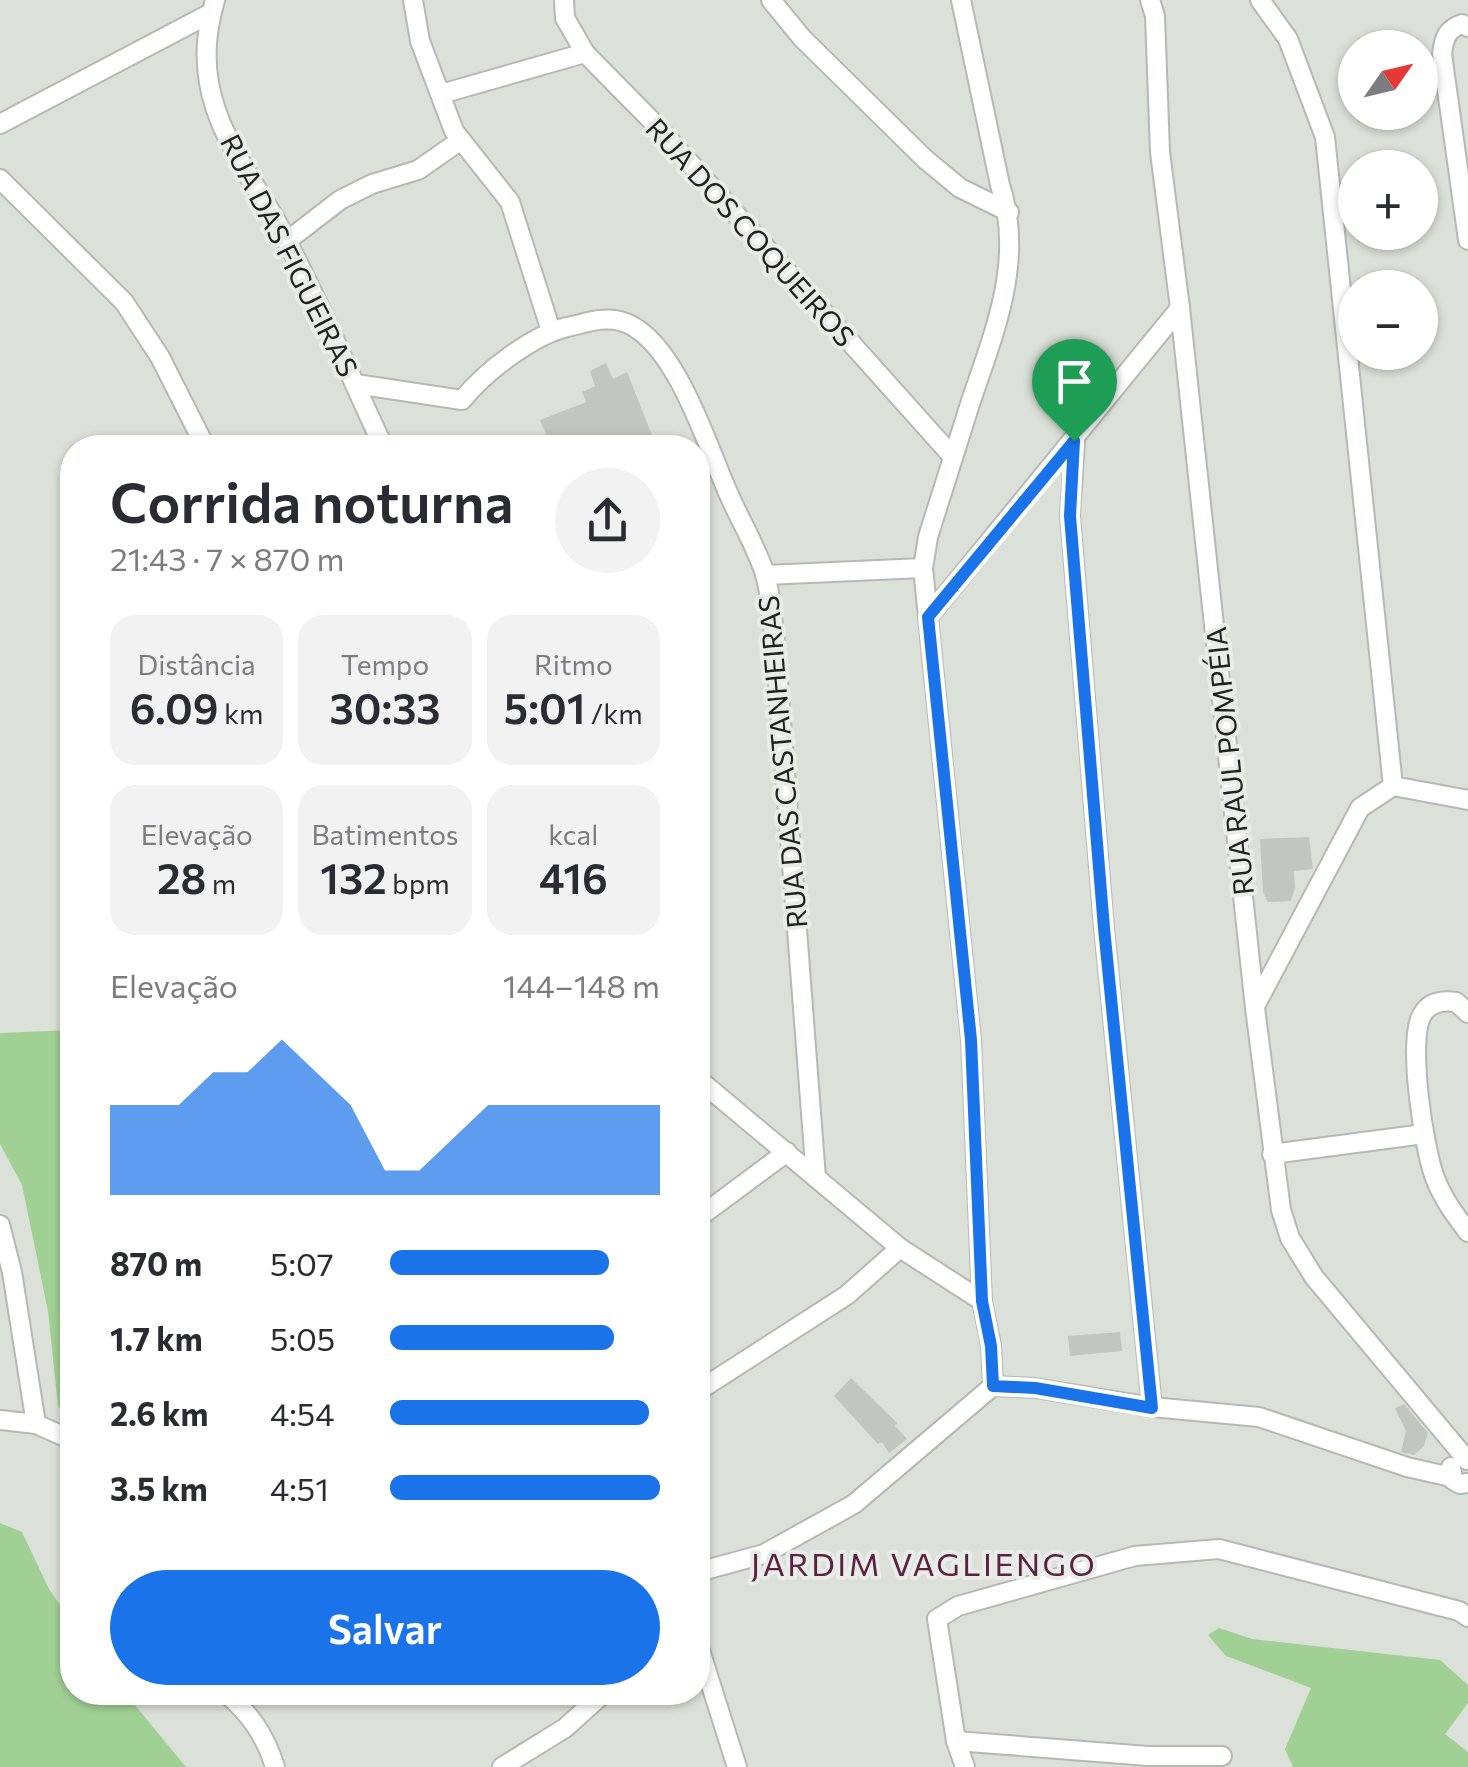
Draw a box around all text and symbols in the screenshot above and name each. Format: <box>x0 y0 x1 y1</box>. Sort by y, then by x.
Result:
north arrow <box>1338 30 1438 130</box>
map controls <box>1338 30 1438 370</box>
street label: RUA DOS COQUEIROS <box>640 111 862 353</box>
street label: RUA DAS FIGUEIRAS <box>214 128 366 382</box>
button: + <box>1338 150 1438 250</box>
button: − <box>1338 270 1438 370</box>
pin <box>1032 339 1117 442</box>
icon: arrive <box>1047 354 1102 409</box>
text: Corrida noturna <box>110 467 513 534</box>
button: share <box>555 468 660 573</box>
text: 21:43 · 7 × 870 m <box>110 538 345 578</box>
street label: RUA DAS CASTANHEIRAS <box>751 594 813 930</box>
street label: RUA RAUL POMPÉIA <box>1198 625 1260 897</box>
text: Distância <box>138 647 256 681</box>
text: Tempo <box>341 647 429 681</box>
text: Ritmo <box>534 647 613 681</box>
text: 6.09 <box>130 681 219 733</box>
text: 30:33 <box>329 681 441 733</box>
text: 5:01 <box>504 681 585 733</box>
text: km <box>219 696 264 730</box>
text: /km <box>585 696 643 730</box>
text: Elevação <box>141 817 253 851</box>
text: Batimentos <box>311 817 459 851</box>
text: kcal <box>548 817 598 851</box>
text: 28 <box>157 851 206 903</box>
text: 132 <box>320 851 387 903</box>
text: 416 <box>539 851 608 903</box>
text: m <box>206 866 236 900</box>
text: bpm <box>387 866 450 900</box>
text: Elevação <box>110 965 238 1005</box>
text: 144–148 m <box>503 965 660 1005</box>
text: 870 m <box>110 1243 202 1283</box>
text: 5:07 <box>270 1243 334 1283</box>
text: 1.7 km <box>110 1318 203 1358</box>
text: 5:05 <box>270 1318 335 1358</box>
text: 2.6 km <box>110 1393 208 1433</box>
text: 4:54 <box>270 1393 334 1433</box>
text: 3.5 km <box>110 1468 208 1508</box>
text: 4:51 <box>270 1468 329 1508</box>
district label: JARDIM VAGLIENGO <box>751 1543 1097 1583</box>
button: Salvar <box>110 1570 660 1685</box>

